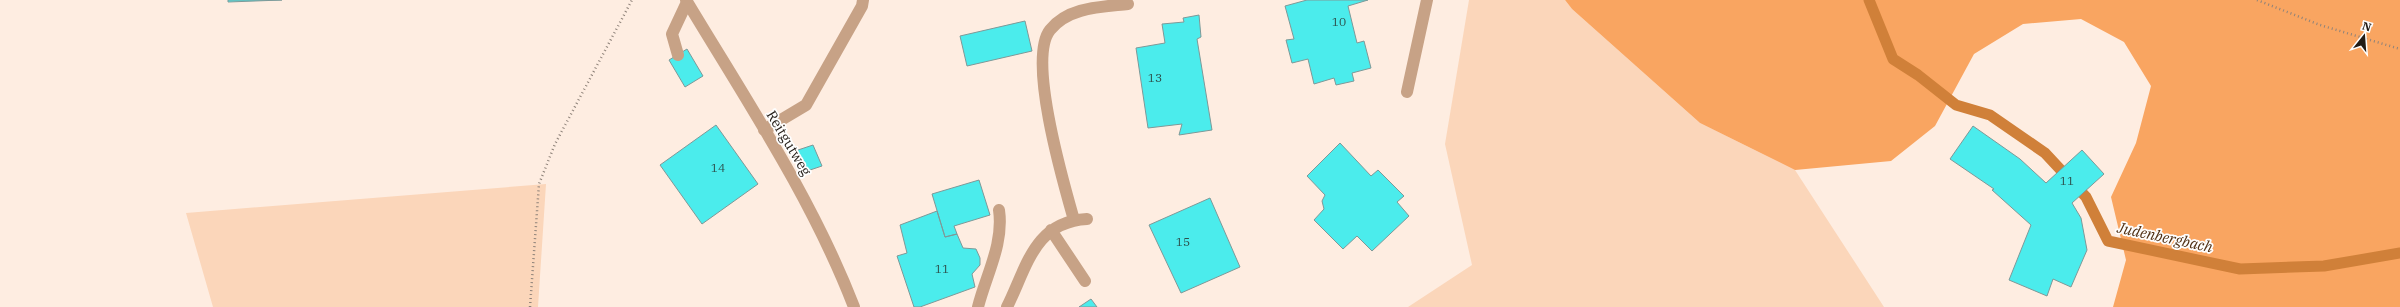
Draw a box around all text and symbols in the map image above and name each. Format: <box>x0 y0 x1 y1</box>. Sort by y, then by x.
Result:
house number: 10 <box>1332 14 1346 29</box>
north arrow <box>2344 16 2384 56</box>
text: N <box>2361 18 2373 34</box>
house number: 13 <box>1148 70 1162 85</box>
street label: Reitgutweg <box>762 107 816 179</box>
house number: 14 <box>711 160 725 175</box>
house number: 11 <box>2060 173 2074 188</box>
water label: Judenbergbach <box>2115 217 2215 257</box>
house number: 15 <box>1176 234 1190 249</box>
house number: 11 <box>935 261 949 276</box>

